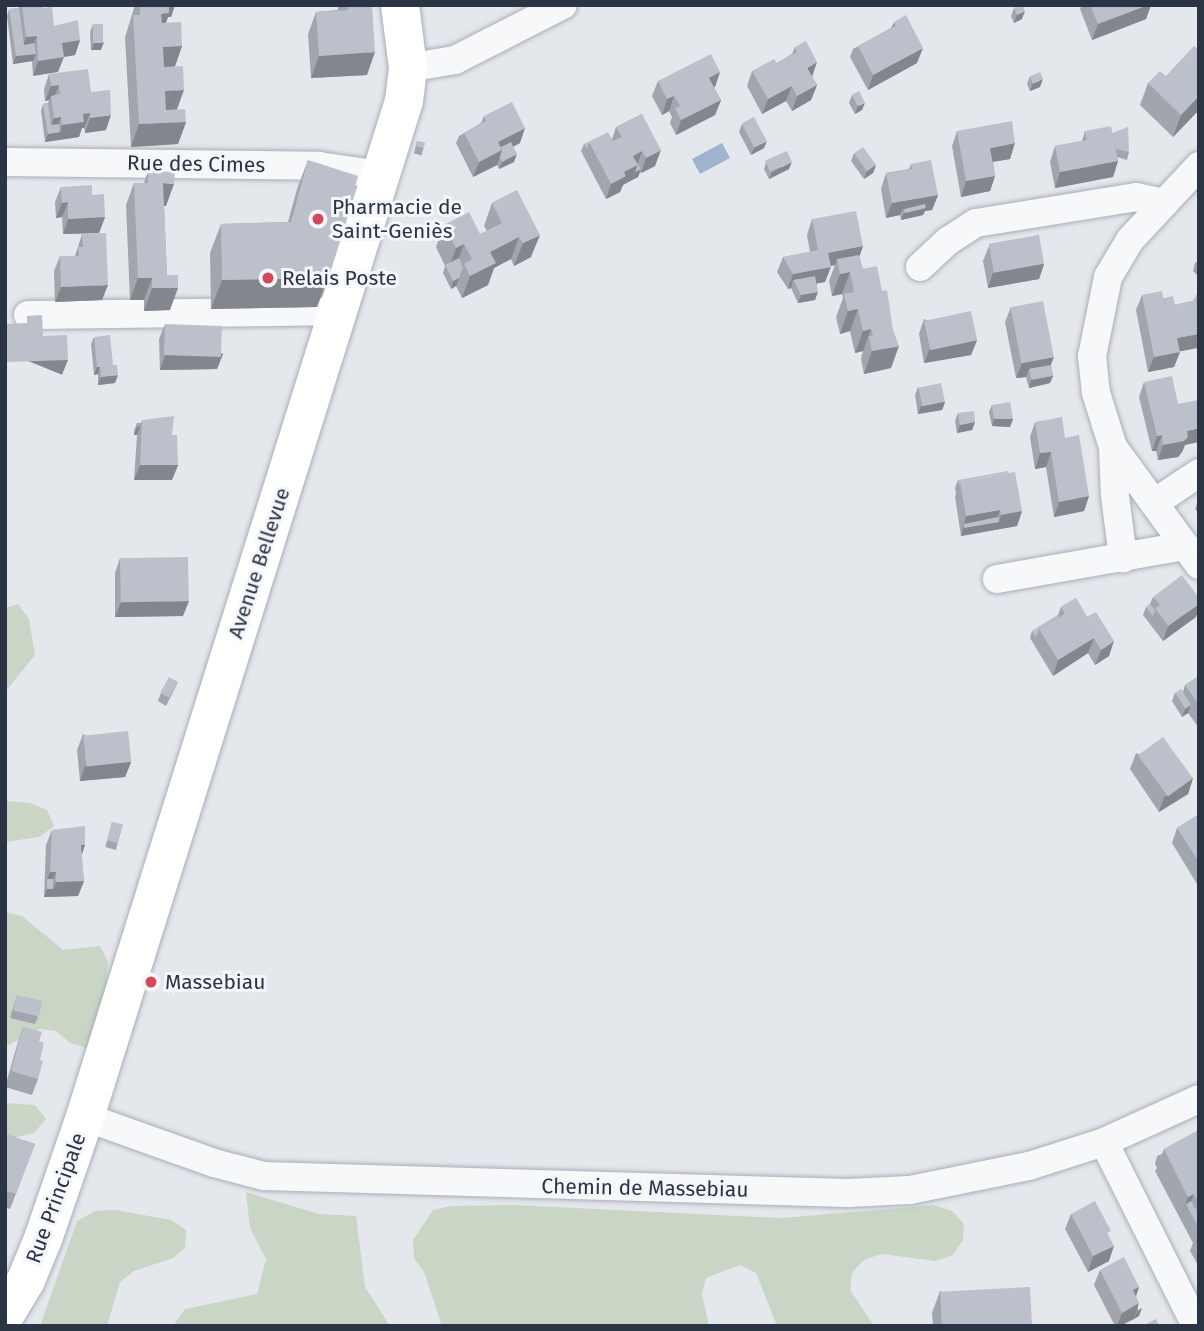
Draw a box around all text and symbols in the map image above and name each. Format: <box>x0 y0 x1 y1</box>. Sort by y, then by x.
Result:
street label: Rue des Cimes <box>127 150 265 178</box>
place label: Pharmacie de Saint-Geniès <box>332 194 462 244</box>
marker: Pharmacie de Saint-Geniès <box>310 211 326 227</box>
place label: Relais Poste <box>282 265 397 291</box>
marker: Relais Poste <box>260 270 276 286</box>
street label: Avenue Bellevue <box>223 484 295 642</box>
place label: Massebiau <box>165 969 265 995</box>
marker: Massebiau <box>143 974 159 990</box>
street label: Rue Principale <box>21 1129 91 1267</box>
street label: Chemin de Massebiau <box>541 1174 749 1202</box>

